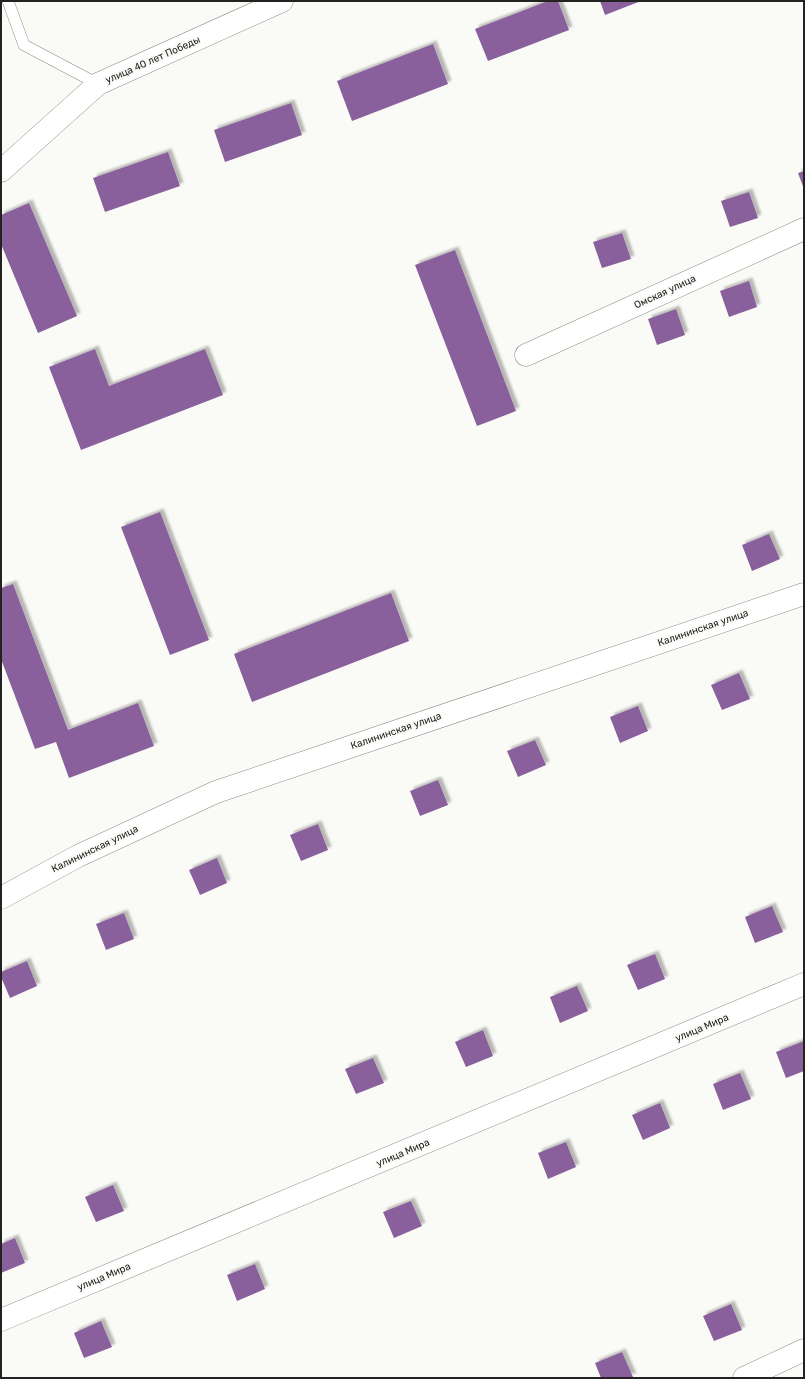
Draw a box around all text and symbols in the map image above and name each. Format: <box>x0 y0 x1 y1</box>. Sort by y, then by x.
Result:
street label: улица 40 лет Победы <box>104 34 202 86</box>
street label: Омская улица <box>632 272 698 312</box>
street label: Калининская улица <box>656 607 750 649</box>
street label: Калининская улица <box>349 710 443 752</box>
street label: Калининская улица <box>50 823 140 875</box>
street label: улица Мира <box>674 1011 730 1045</box>
street label: улица Мира <box>375 1136 431 1170</box>
street label: улица Мира <box>76 1260 132 1294</box>

